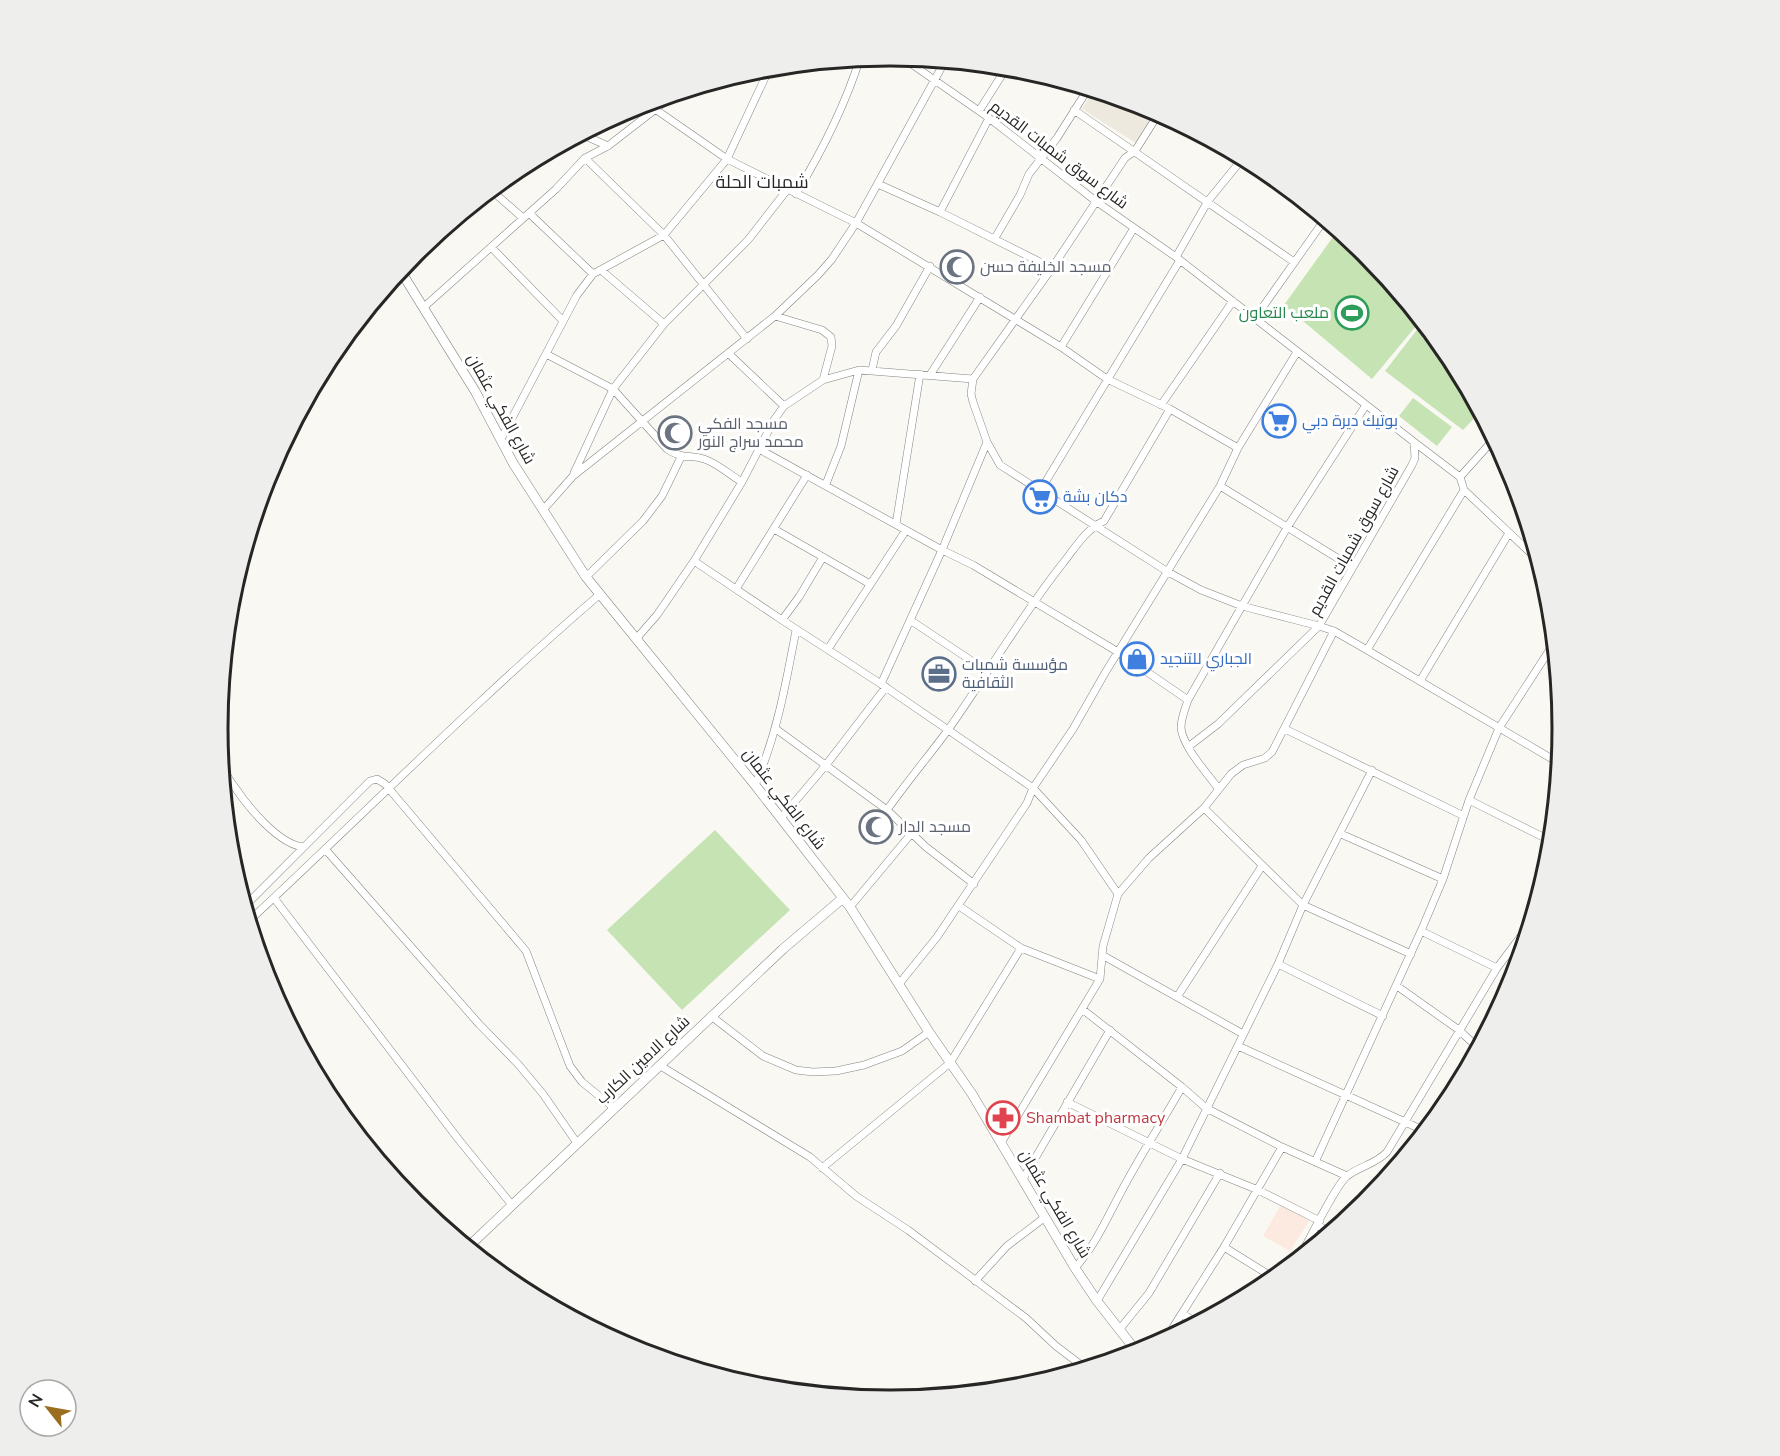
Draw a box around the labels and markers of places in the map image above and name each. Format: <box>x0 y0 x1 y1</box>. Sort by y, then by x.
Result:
mosque icon: مسجد الخليفة حسن <box>939 249 975 285</box>
place label: مسجد الخليفة حسن <box>980 256 1111 278</box>
sports icon: ملعب التعاون <box>1334 295 1370 331</box>
place label: ملعب التعاون <box>1239 302 1329 324</box>
supermarket icon: بوتيك ديرة دبي <box>1261 403 1297 439</box>
place label: بوتيك ديرة دبي <box>1302 410 1398 434</box>
place label: مسجد الفكي محمد سراج النور <box>697 413 804 453</box>
mosque icon: مسجد الفكي محمد سراج النور <box>657 415 693 451</box>
supermarket icon: دكان بشة <box>1022 479 1058 515</box>
place label: دكان بشة <box>1063 486 1128 508</box>
shop icon: الجباري للتنجيد <box>1119 641 1155 677</box>
place label: الجباري للتنجيد <box>1160 648 1252 672</box>
place label: مؤسسة شمبات الثقافية <box>962 654 1068 694</box>
office icon: مؤسسة شمبات الثقافية <box>921 656 957 692</box>
mosque icon: مسجد الدار <box>858 809 894 845</box>
place label: مسجد الدار <box>898 816 971 838</box>
pharmacy icon: Shambat pharmacy <box>985 1100 1021 1136</box>
place label: Shambat pharmacy <box>1026 1107 1166 1129</box>

